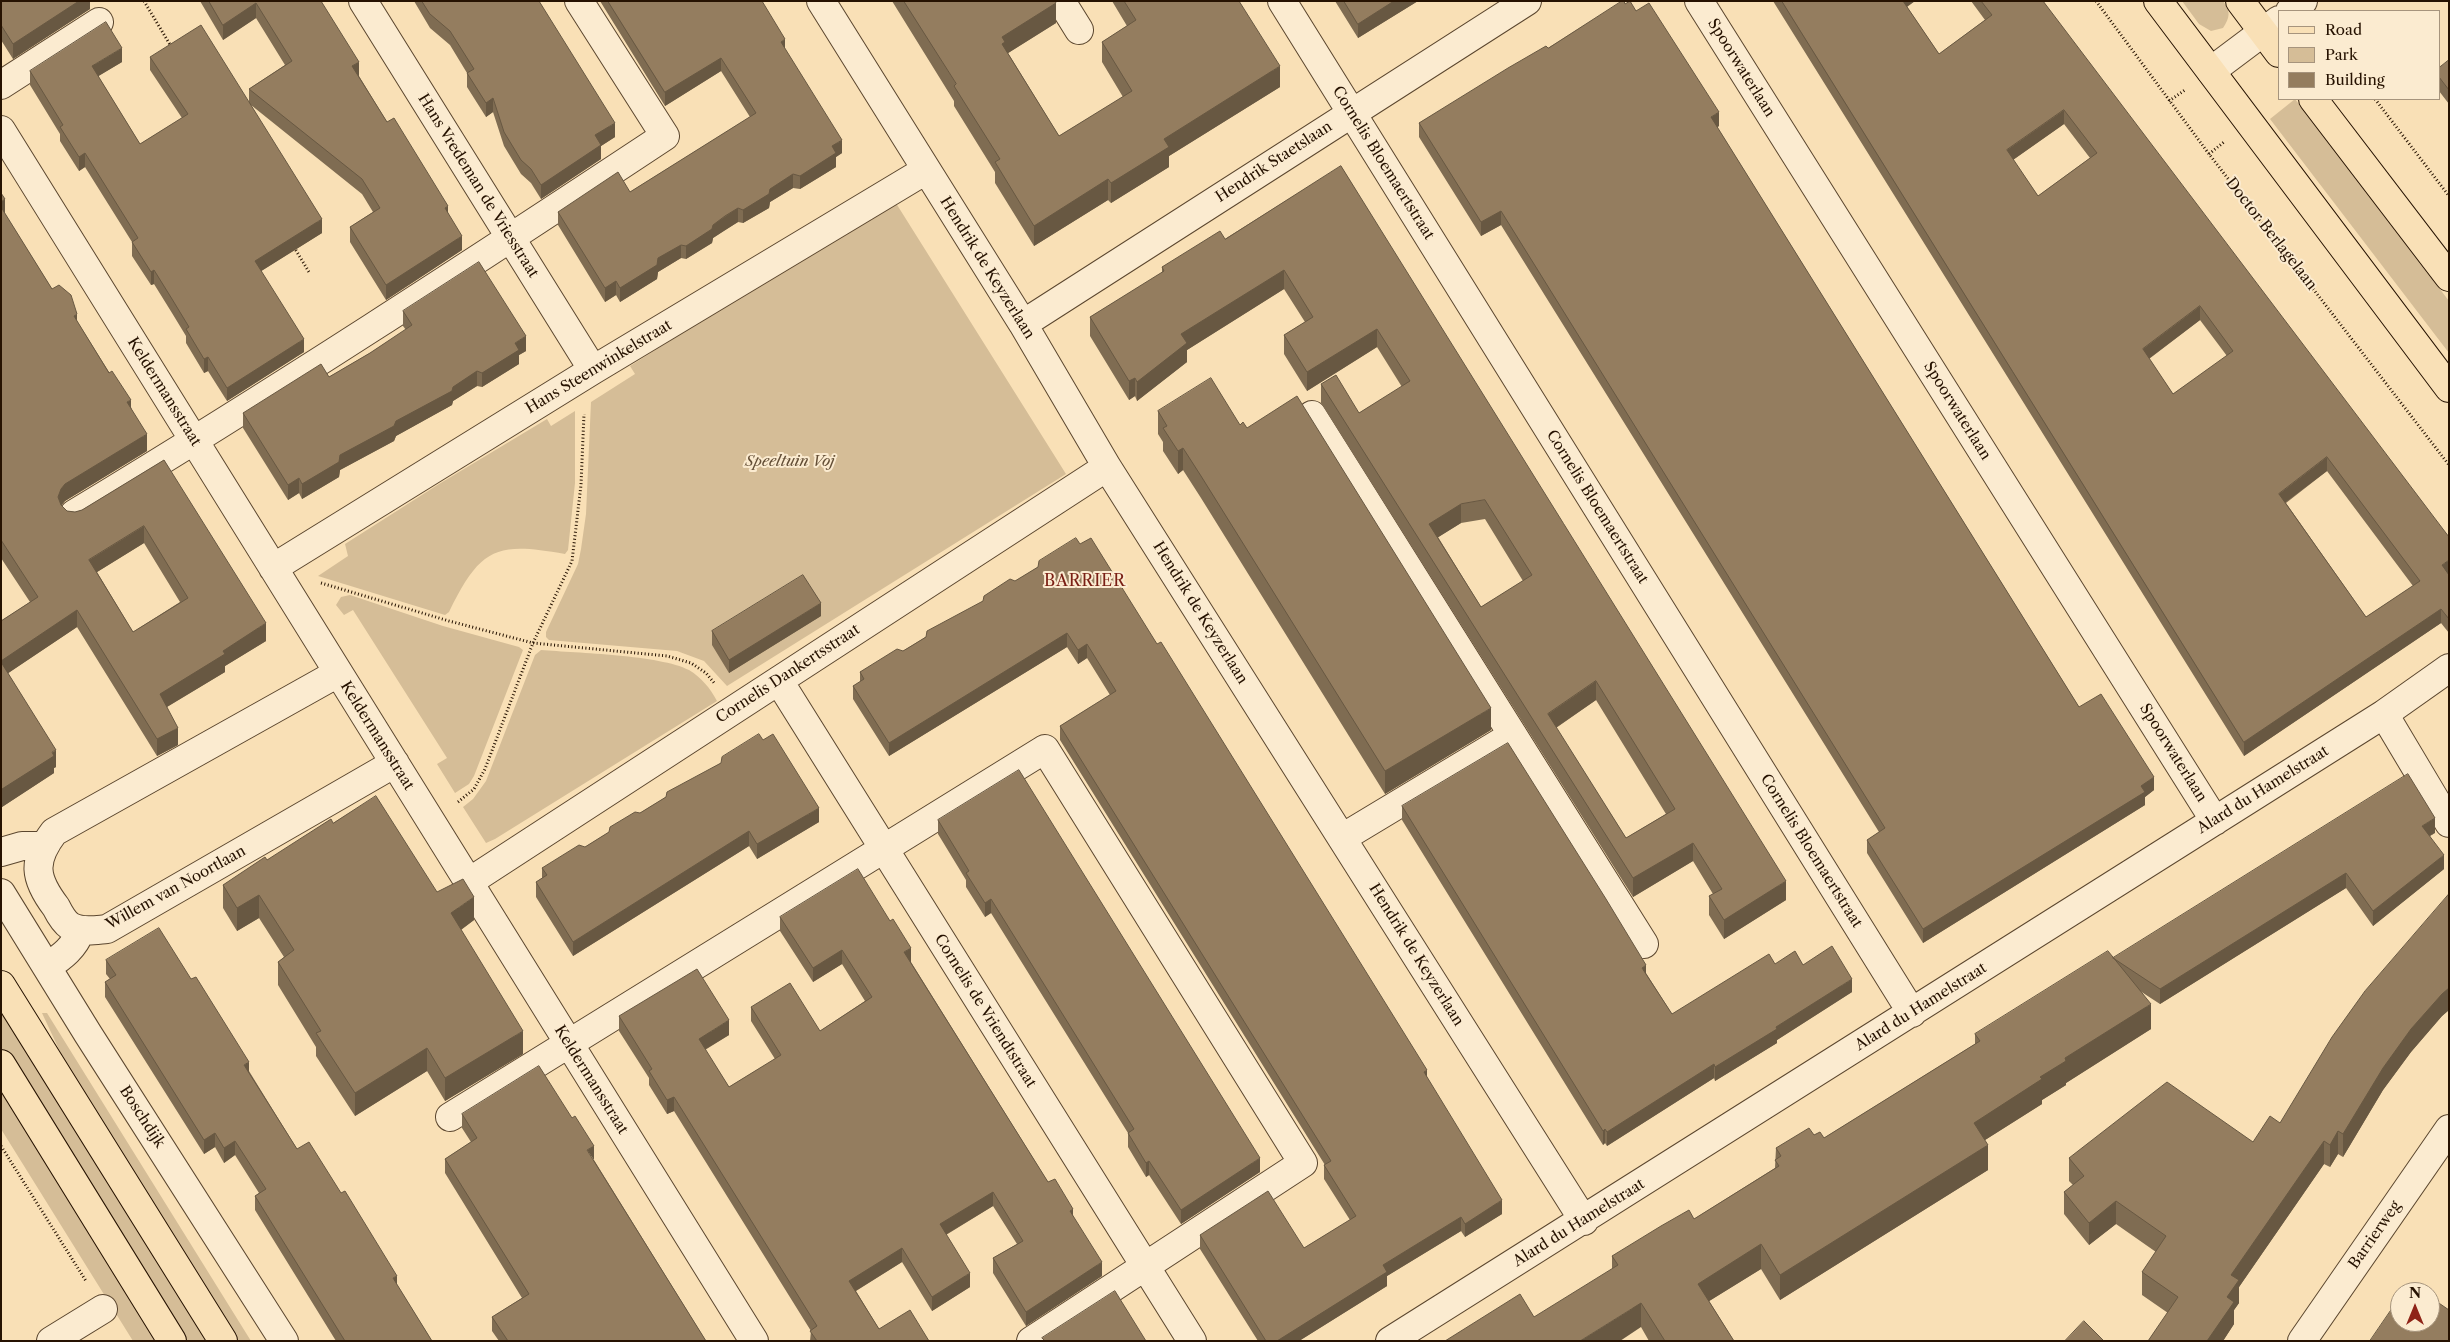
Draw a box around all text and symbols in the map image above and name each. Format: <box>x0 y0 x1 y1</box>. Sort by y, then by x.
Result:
legend <box>2278 10 2440 100</box>
street label: Spoorwaterlaan <box>1704 16 1778 120</box>
text: Road <box>2325 20 2362 39</box>
text: Park <box>2325 45 2358 64</box>
text: Building <box>2325 70 2385 89</box>
street label: Cornelis Bloemaertstraat <box>1328 83 1438 243</box>
street label: Hans Vredeman de Vriesstraat <box>414 91 542 281</box>
street label: Hendrik Staetslaan <box>1212 118 1336 206</box>
street label: Doctor Berlagelaan <box>2222 174 2320 294</box>
street label: Hendrik de Keyzerlaan <box>936 194 1038 342</box>
street label: Hans Steenwinkelstraat <box>523 316 675 418</box>
street label: Keldermansstraat <box>123 334 205 450</box>
street label: Spoorwaterlaan <box>1920 359 1994 463</box>
street label: Cornelis Bloemaertstraat <box>1542 427 1652 587</box>
park label: Speeltuin Voj <box>745 453 835 471</box>
street label: Hendrik de Keyzerlaan <box>1149 539 1251 687</box>
district label: BARRIER <box>1043 571 1127 591</box>
street label: Cornelis Dankertsstraat <box>713 621 863 727</box>
street label: Keldermansstraat <box>336 678 418 794</box>
street label: Spoorwaterlaan <box>2136 701 2210 805</box>
street label: Alard du Hamelstraat <box>2194 742 2332 838</box>
street label: Cornelis Bloemaertstraat <box>1756 771 1866 931</box>
street label: Willem van Noortlaan <box>103 842 249 934</box>
street label: Hendrik de Keyzerlaan <box>1365 881 1467 1029</box>
street label: Cornelis de Vriendtstraat <box>930 931 1040 1091</box>
street label: Alard du Hamelstraat <box>1852 959 1990 1055</box>
street label: Keldermansstraat <box>550 1022 632 1138</box>
street label: Boschdijk <box>115 1083 169 1151</box>
street label: Alard du Hamelstraat <box>1510 1175 1648 1271</box>
street label: Barrierweg <box>2345 1198 2405 1272</box>
north arrow <box>2390 1282 2440 1332</box>
text: N <box>2409 1284 2421 1302</box>

